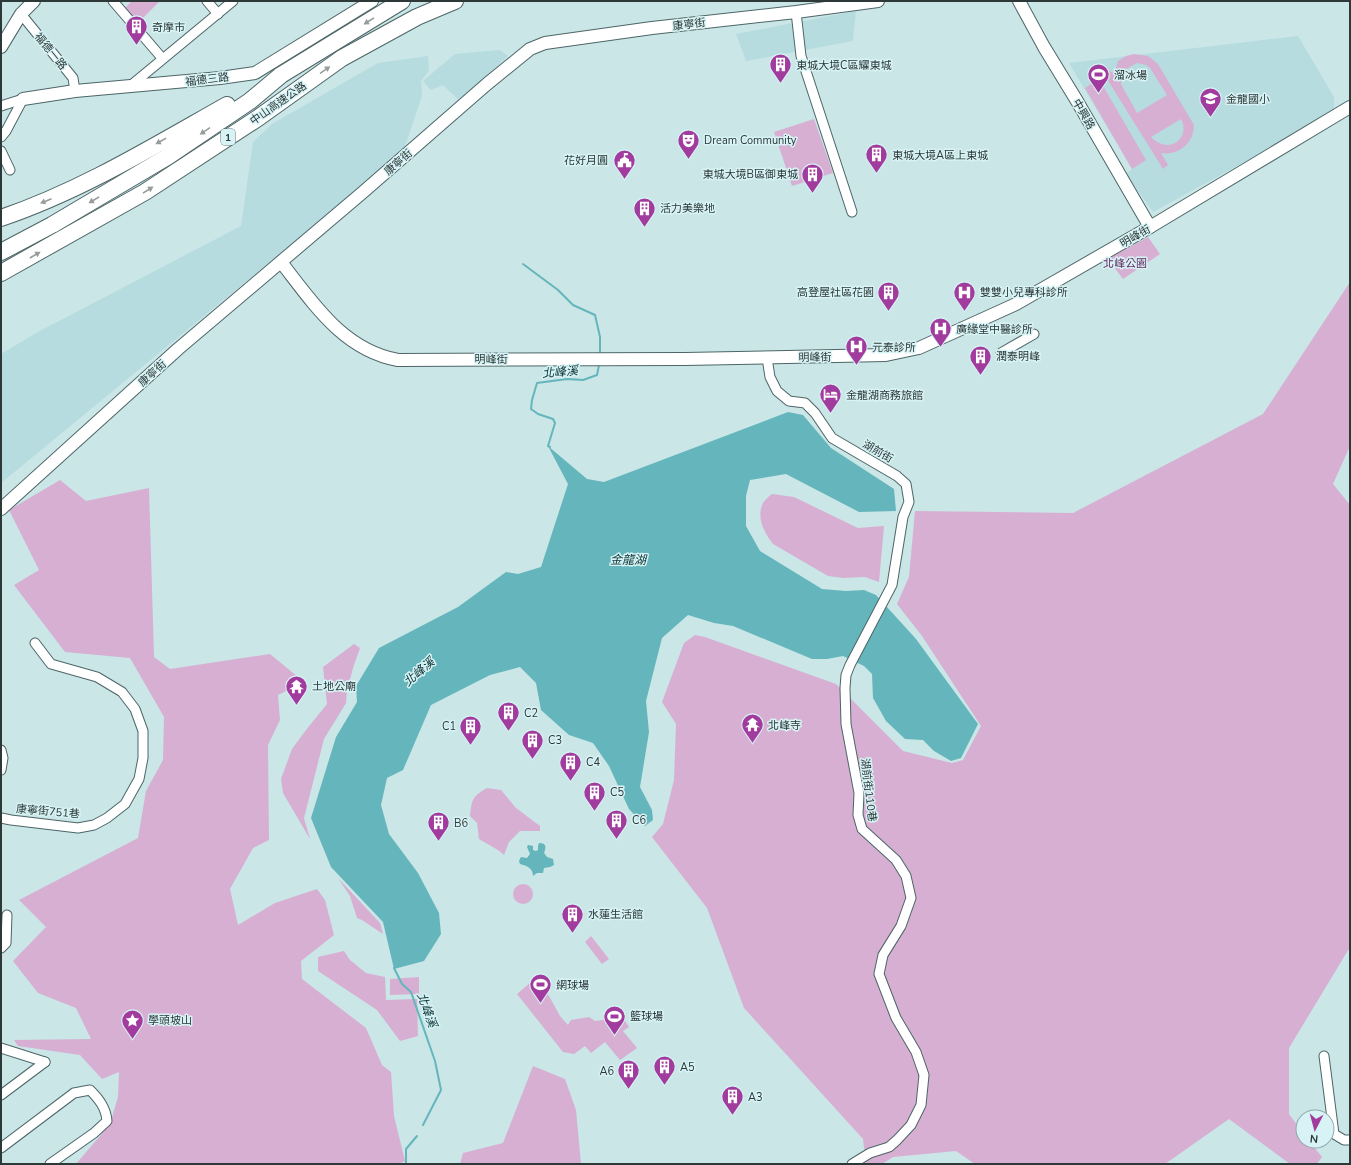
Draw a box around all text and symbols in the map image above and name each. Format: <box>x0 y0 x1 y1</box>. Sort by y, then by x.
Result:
building icon: 奇摩市 <box>123 14 149 47</box>
street label: 康寧街 <box>672 15 706 34</box>
one-way arrow <box>364 17 374 25</box>
place label: 奇摩市 <box>152 20 185 35</box>
street label: 福德一路 <box>31 29 70 73</box>
building icon: 東城大境C區耀東城 <box>767 52 793 85</box>
place label: 東城大境C區耀東城 <box>796 58 891 73</box>
sports icon: 溜冰場 <box>1085 62 1111 95</box>
one-way arrow <box>320 66 330 74</box>
place label: 溜冰場 <box>1114 68 1147 83</box>
street label: 福德三路 <box>184 69 230 90</box>
street label: 中山高速公路 <box>247 78 310 128</box>
school or university icon: 金龍國小 <box>1197 86 1223 119</box>
place label: 金龍國小 <box>1226 92 1270 107</box>
street label: 中興路 <box>1069 96 1098 132</box>
theatre icon: Dream Community <box>675 127 701 160</box>
one-way arrow <box>199 128 210 135</box>
road number: 1 <box>221 129 235 145</box>
place label: Dream Community <box>704 133 797 148</box>
one-way arrow <box>155 138 167 145</box>
building icon: 東城大境A區上東城 <box>863 142 889 175</box>
street label: 康寧街 <box>381 146 416 179</box>
public building icon: 花好月圓 <box>611 147 637 180</box>
place label: 東城大境A區上東城 <box>892 148 988 163</box>
place label: 花好月圓 <box>564 153 608 168</box>
building icon: 東城大境B區御東城 <box>800 161 826 194</box>
place label: 東城大境B區御東城 <box>703 167 798 182</box>
one-way arrow <box>143 186 153 194</box>
building icon: 活力美樂地 <box>631 195 657 228</box>
one-way arrow <box>88 197 100 204</box>
one-way arrow <box>39 199 51 205</box>
place label: 活力美樂地 <box>660 201 715 216</box>
street label: 明峰街 <box>1117 222 1153 251</box>
one-way arrow <box>29 251 41 258</box>
park label: 北峰公園 <box>1103 256 1147 271</box>
building icon: 高登屋社區花園 <box>876 279 902 312</box>
hospital icon: 雙雙小兒專科診所 <box>952 279 978 312</box>
place label: 高登屋社區花園 <box>797 285 874 300</box>
place label: 雙雙小兒專科診所 <box>980 285 1068 300</box>
hospital icon: 廣緣堂中醫診所 <box>927 316 953 349</box>
place label: 廣緣堂中醫診所 <box>956 322 1033 337</box>
hospital icon: 元泰診所 <box>843 334 869 367</box>
place label: 元泰診所 <box>872 340 916 355</box>
building icon: 潤泰明峰 <box>967 343 993 376</box>
place label: 潤泰明峰 <box>996 349 1040 364</box>
street label: 明峰街 <box>798 350 832 365</box>
street label: 明峰街 <box>475 352 508 367</box>
street label: 康寧街 <box>135 357 170 390</box>
water label: 北峰溪 <box>541 362 581 382</box>
hotel icon: 金龍湖商務旅館 <box>818 382 844 415</box>
place label: 金龍湖商務旅館 <box>846 388 923 403</box>
street label: 湖前街 <box>860 437 896 466</box>
water label: 金龍湖 <box>610 552 648 568</box>
water label: 北峰溪 <box>400 653 439 690</box>
temple icon: 土地公廟 <box>283 673 309 706</box>
place label: 土地公廟 <box>312 679 356 694</box>
building icon: C2 <box>495 700 521 733</box>
place label: C2 <box>524 706 538 721</box>
temple icon: 北峰寺 <box>739 712 765 745</box>
building icon: C1 <box>458 713 484 746</box>
place label: 北峰寺 <box>768 718 801 733</box>
place label: C1 <box>442 719 456 734</box>
building icon: C3 <box>520 727 546 760</box>
place label: C3 <box>548 733 562 748</box>
building icon: C4 <box>557 749 583 782</box>
place label: C4 <box>586 755 600 770</box>
street label: 湖前街110巷 <box>857 757 880 823</box>
building icon: C5 <box>581 779 607 812</box>
place label: C5 <box>610 785 624 800</box>
street label: 康寧街751巷 <box>16 801 80 822</box>
building icon: C6 <box>604 807 630 840</box>
building icon: B6 <box>425 810 451 843</box>
place label: C6 <box>632 813 646 828</box>
place label: B6 <box>454 816 468 831</box>
building icon: 水蓮生活館 <box>560 901 586 934</box>
place label: 水蓮生活館 <box>588 907 643 922</box>
sports icon: 網球場 <box>527 972 553 1005</box>
place label: 網球場 <box>556 978 589 993</box>
water label: 北峰溪 <box>413 990 441 1032</box>
sports icon: 籃球場 <box>601 1003 627 1036</box>
place icon: 學頭坡山 <box>120 1007 146 1040</box>
place label: 籃球場 <box>630 1009 663 1024</box>
place label: 學頭坡山 <box>148 1013 192 1028</box>
building icon: A5 <box>651 1054 677 1087</box>
building icon: A6 <box>616 1058 642 1091</box>
place label: A5 <box>680 1060 695 1075</box>
place label: A6 <box>599 1064 614 1079</box>
building icon: A3 <box>719 1084 745 1117</box>
place label: A3 <box>748 1090 763 1105</box>
north arrow <box>1295 1109 1335 1149</box>
text: N <box>1309 1131 1319 1146</box>

